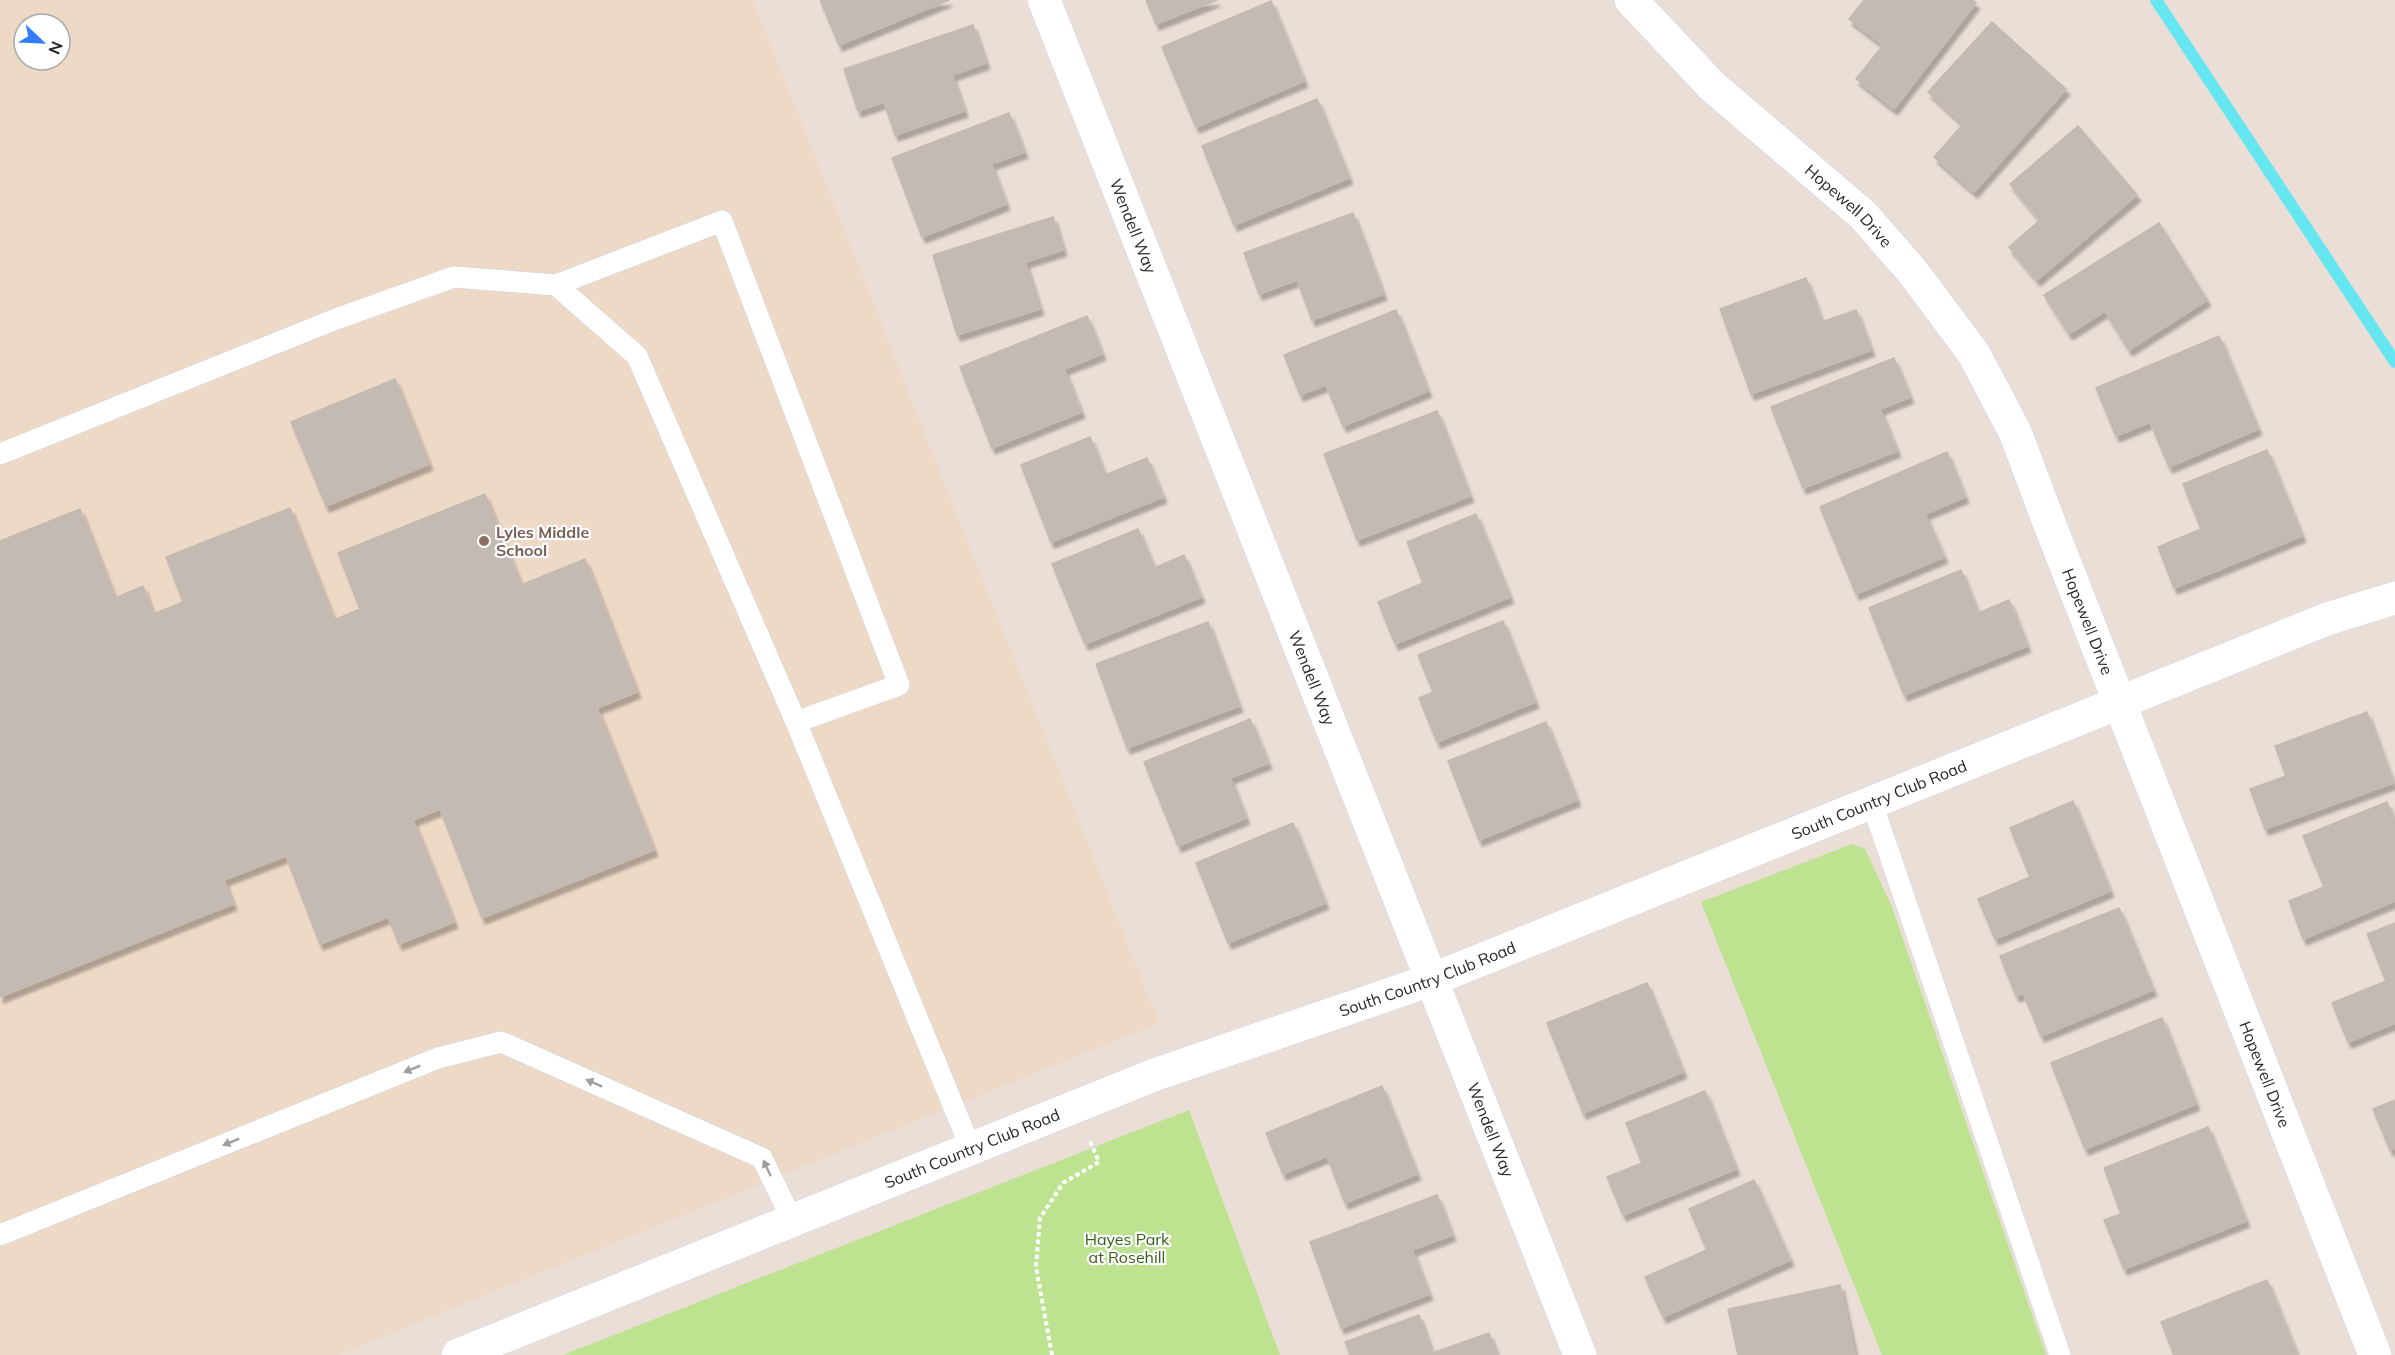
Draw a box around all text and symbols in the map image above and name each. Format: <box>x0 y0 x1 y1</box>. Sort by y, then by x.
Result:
north arrow <box>12 12 72 72</box>
text: N <box>44 38 67 57</box>
street label: Hopewell Drive <box>1801 160 1897 251</box>
street label: Wendell Way <box>1106 176 1161 277</box>
place label: Lyles Middle School <box>496 522 589 560</box>
marker: Lyles Middle School <box>477 534 491 548</box>
street label: Hopewell Drive <box>2058 566 2118 678</box>
street label: Wendell Way <box>1284 628 1340 729</box>
street label: South Country Club Road <box>1788 755 1970 844</box>
street label: South Country Club Road <box>1336 937 1519 1021</box>
street label: Hopewell Drive <box>2235 1018 2295 1130</box>
one-way arrow <box>402 1064 420 1074</box>
one-way arrow <box>585 1078 603 1088</box>
street label: Wendell Way <box>1463 1080 1519 1180</box>
street label: South Country Club Road <box>881 1104 1063 1192</box>
one-way arrow <box>222 1138 240 1147</box>
one-way arrow <box>763 1159 772 1176</box>
park label: Hayes Park at Rosehill <box>1085 1229 1170 1267</box>

